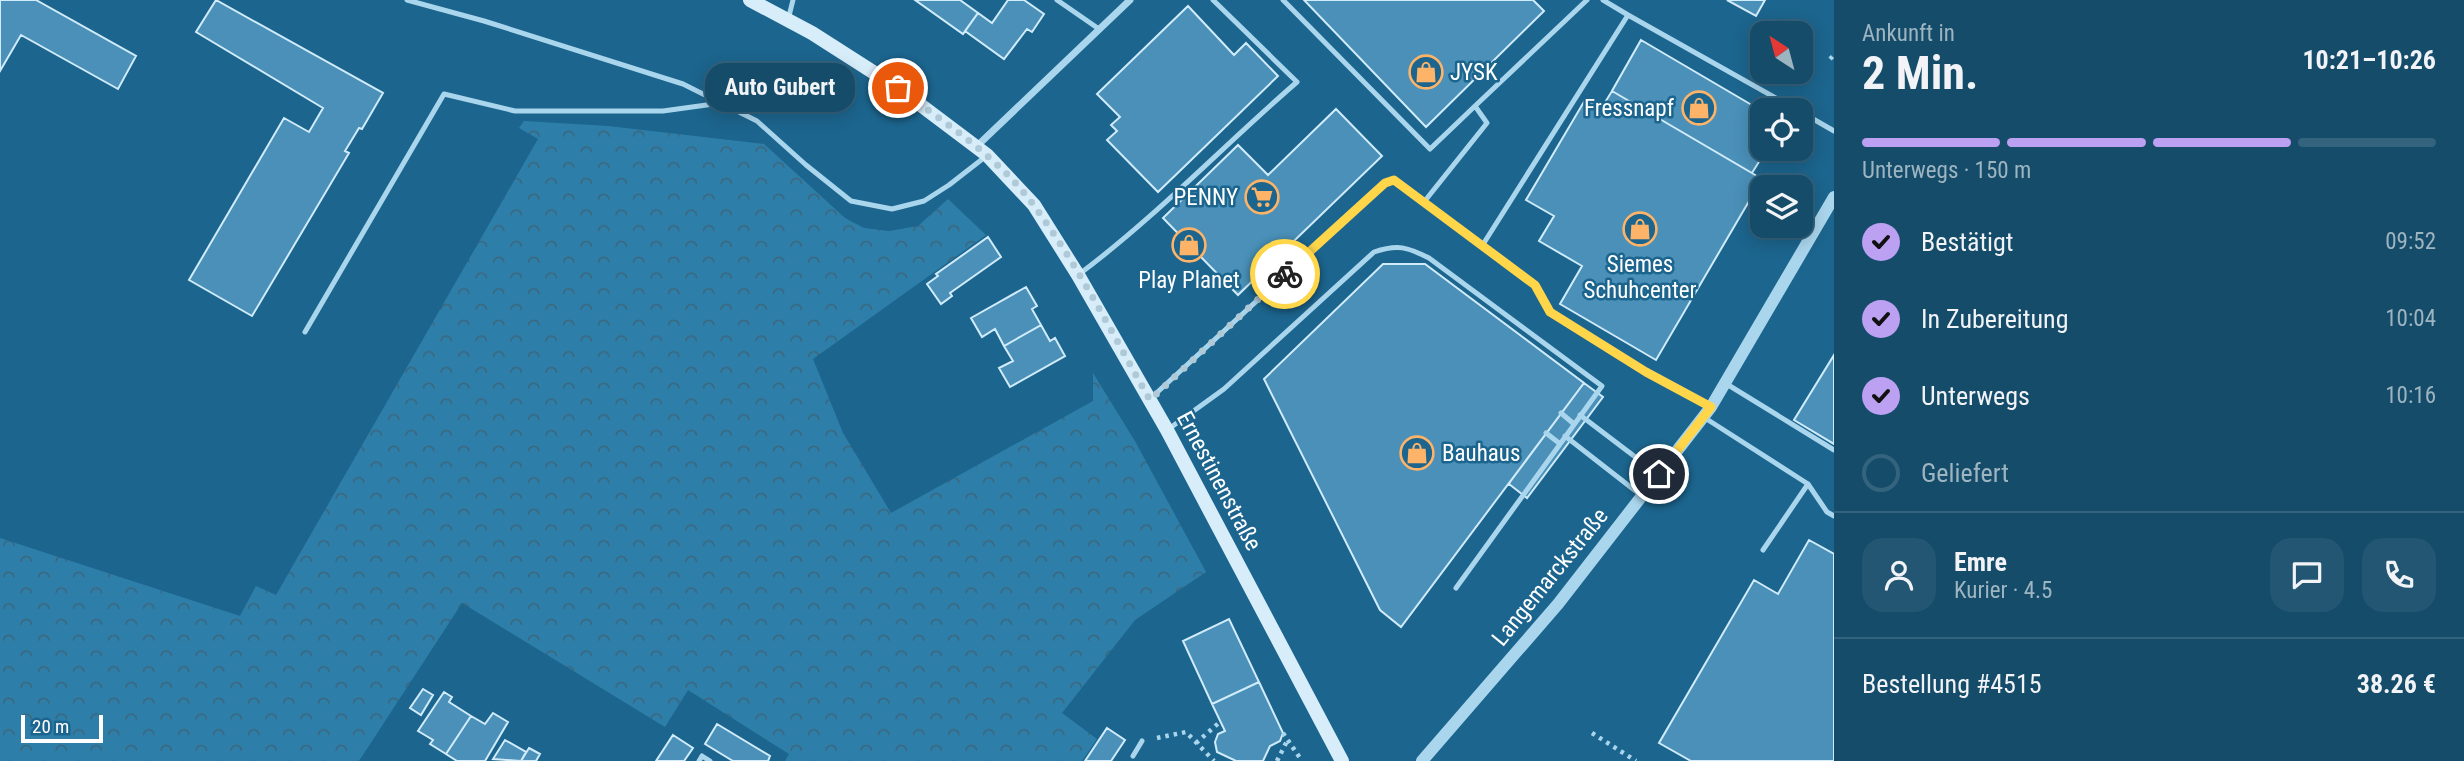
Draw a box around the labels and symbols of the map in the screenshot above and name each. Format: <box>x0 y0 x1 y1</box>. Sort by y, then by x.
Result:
north arrow <box>1750 21 1813 84</box>
shop icon: JYSK <box>1407 53 1445 91</box>
pin <box>868 58 928 118</box>
place label: JYSK <box>1450 59 1498 86</box>
callout: Auto Gubert <box>706 64 856 112</box>
shop icon: Fressnapf <box>1680 89 1718 127</box>
place label: Fressnapf <box>1584 95 1675 122</box>
supermarket icon: PENNY <box>1243 178 1281 216</box>
place label: PENNY <box>1174 184 1238 211</box>
shop icon: Siemes Schuhcenter <box>1621 210 1659 248</box>
shop icon: Play Planet <box>1170 226 1208 264</box>
courier <box>1250 239 1320 309</box>
place label: Siemes Schuhcenter <box>1583 251 1697 304</box>
place label: Play Planet <box>1138 267 1240 294</box>
street label: Ernestinenstraße <box>1171 407 1267 555</box>
shop icon: Bauhaus <box>1398 434 1436 472</box>
place label: Bauhaus <box>1442 440 1520 467</box>
pin <box>1629 444 1689 504</box>
street label: Langemarckstraße <box>1486 503 1614 651</box>
scale bar <box>21 712 103 744</box>

